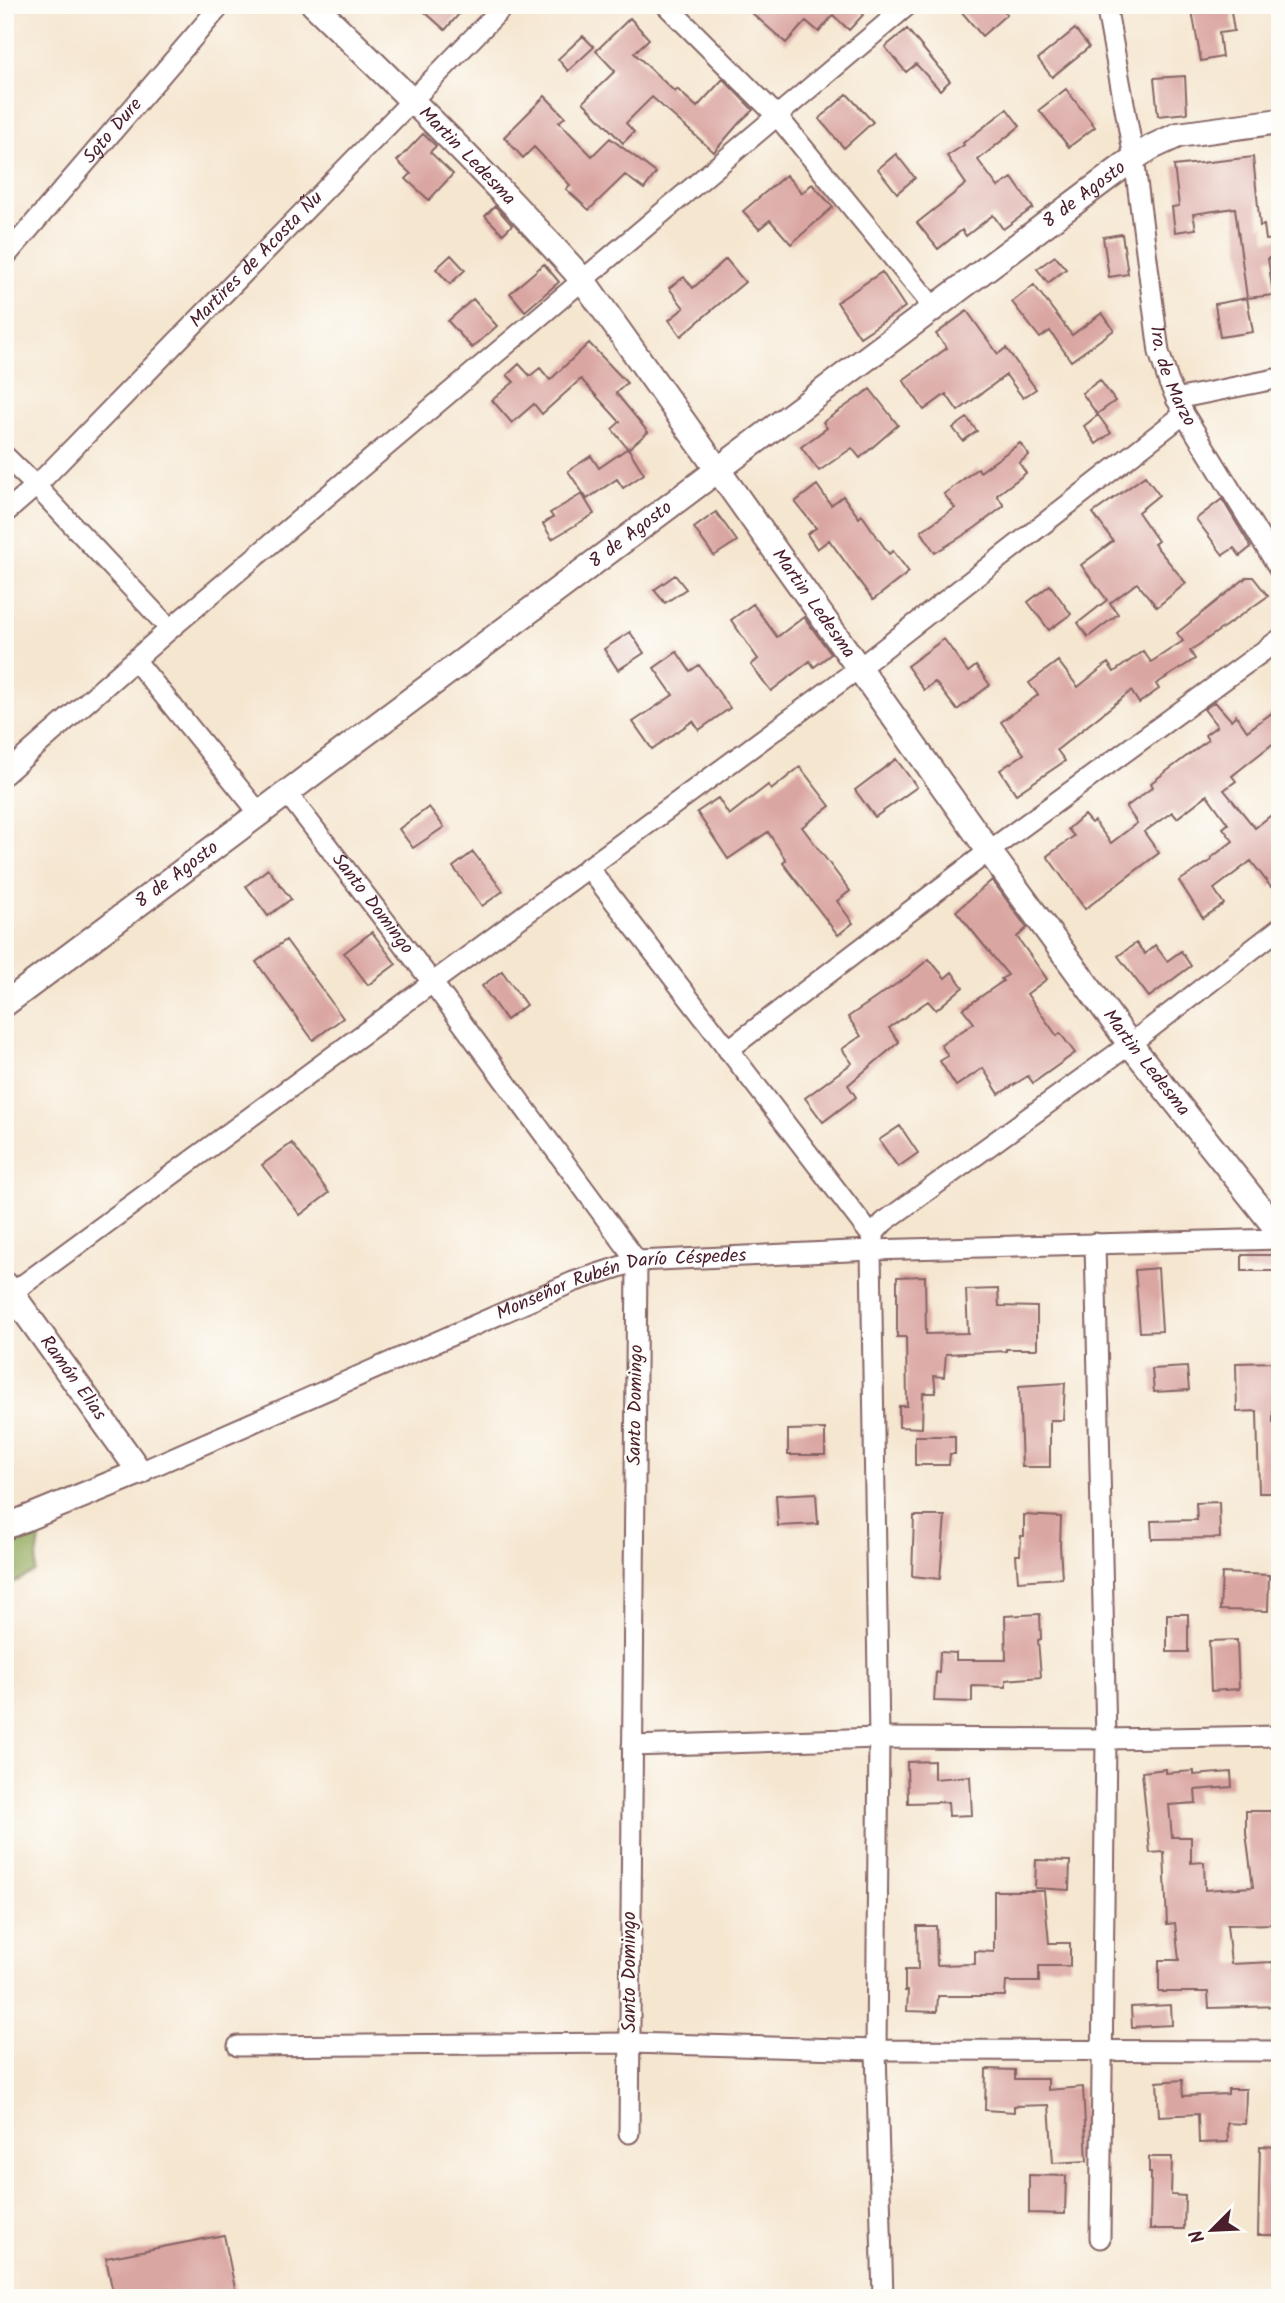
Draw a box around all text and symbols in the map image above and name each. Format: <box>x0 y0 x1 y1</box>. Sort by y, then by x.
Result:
street label: Sgto Dure <box>76 91 150 171</box>
street label: Martin Ledesma <box>411 100 523 213</box>
street label: 8 de Agosto <box>1036 154 1133 236</box>
street label: Martires de Acosta Ñu <box>183 185 330 335</box>
street label: 1ro. de Marzo <box>1141 324 1203 433</box>
street label: 8 de Agosto <box>583 494 679 576</box>
street label: Martin Ledesma <box>763 543 863 665</box>
street label: 8 de Agosto <box>129 834 225 916</box>
street label: Santo Domingo <box>323 847 421 961</box>
street label: Martin Ledesma <box>1094 1003 1197 1123</box>
street label: Monseñor Rubén Darío Céspedes <box>491 1241 747 1329</box>
street label: Ramón Elias <box>32 1329 114 1427</box>
street label: Santo Domingo <box>620 1344 652 1466</box>
street label: Santo Domingo <box>615 1912 645 2032</box>
north arrow <box>1176 2194 1246 2264</box>
text: N <box>1182 2225 1214 2248</box>

